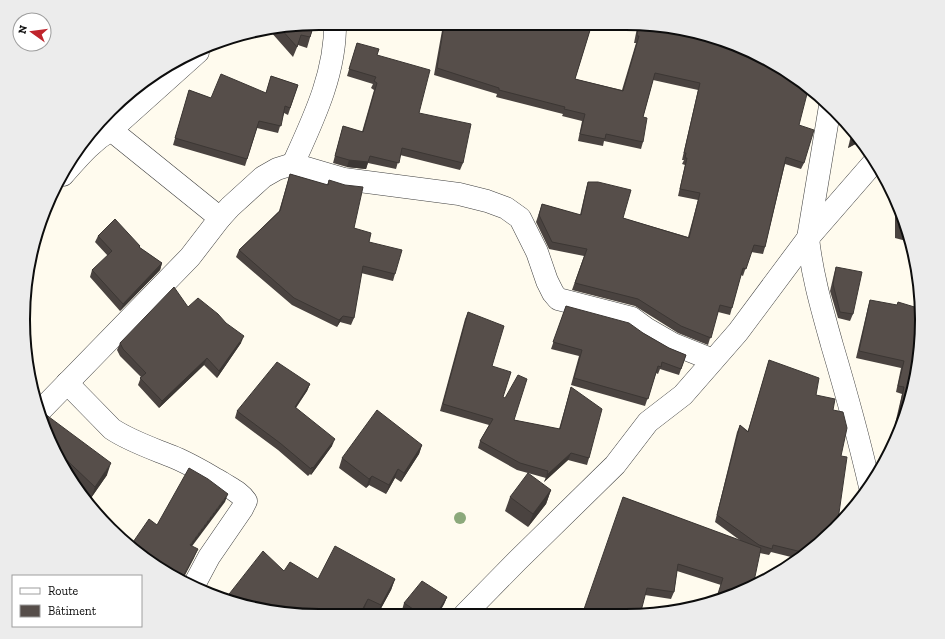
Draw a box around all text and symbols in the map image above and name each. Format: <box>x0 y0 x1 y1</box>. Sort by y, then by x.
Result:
north arrow <box>12 12 52 52</box>
text: N <box>15 23 30 35</box>
legend <box>12 575 142 627</box>
text: Route <box>48 584 79 598</box>
text: Bâtiment <box>48 604 97 618</box>

